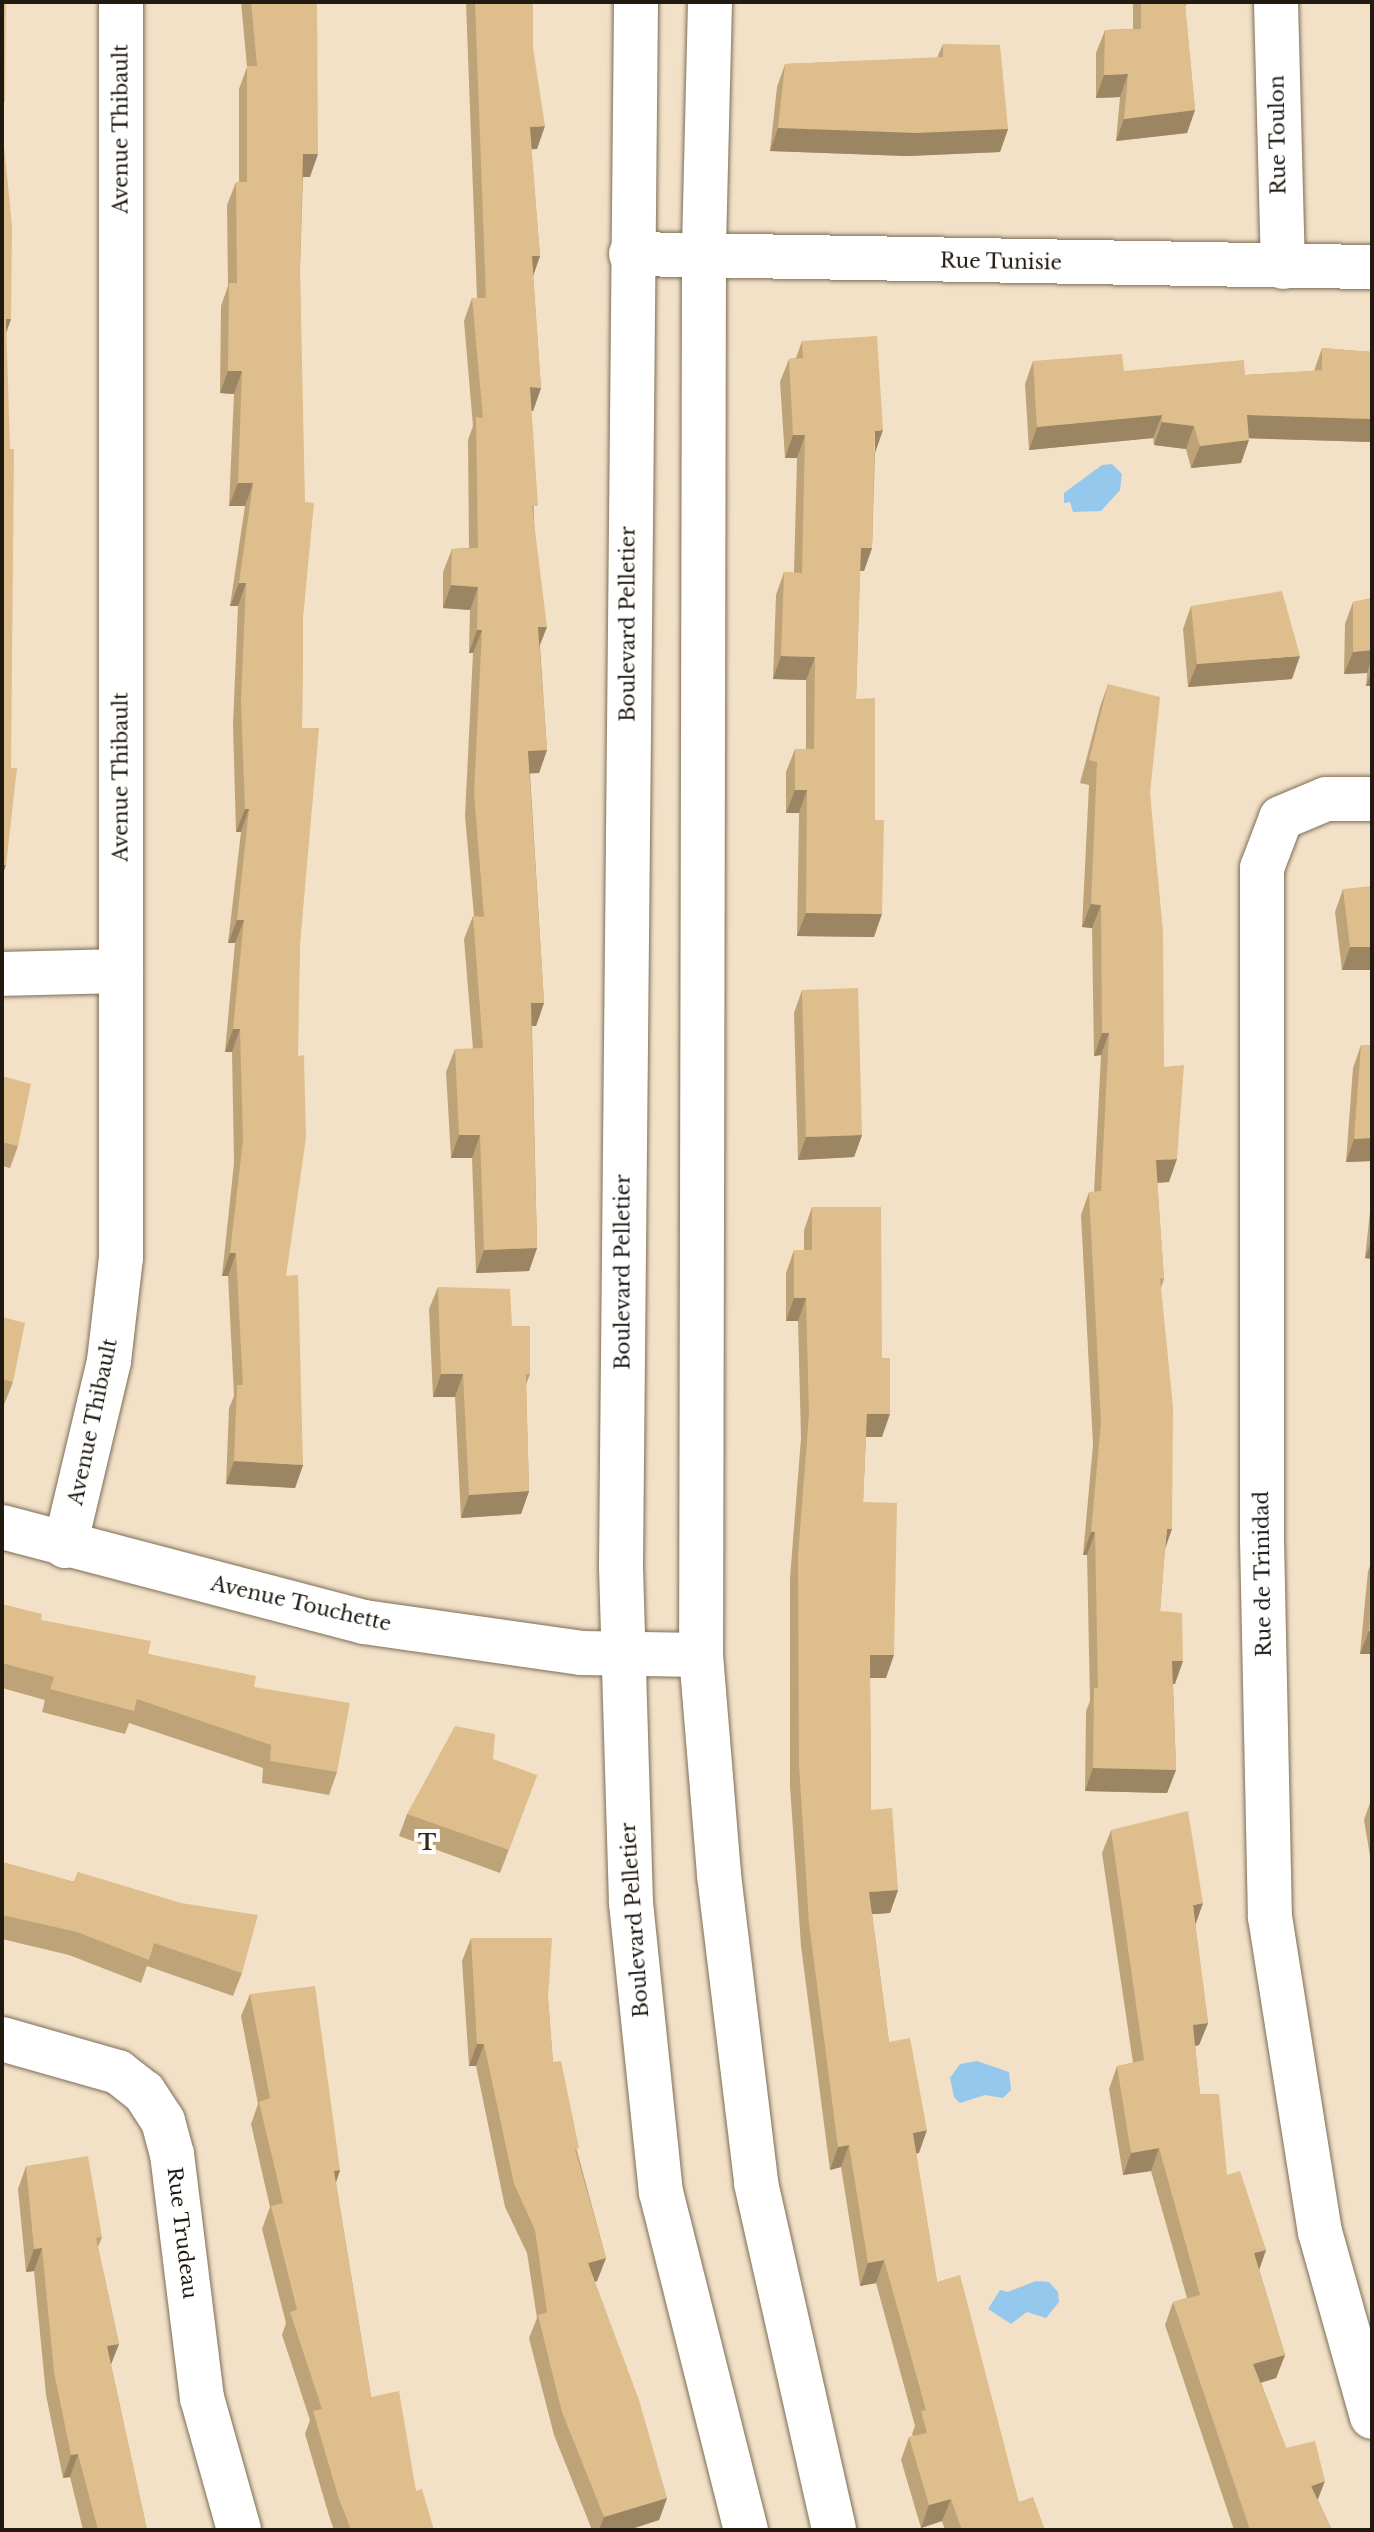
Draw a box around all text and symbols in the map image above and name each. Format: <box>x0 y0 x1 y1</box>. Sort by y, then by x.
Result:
street label: Avenue Thibault <box>109 44 133 214</box>
street label: Rue Toulon <box>1265 75 1291 195</box>
street label: Rue Tunisie <box>939 249 1063 275</box>
street label: Boulevard Pelletier <box>616 526 640 722</box>
street label: Avenue Thibault <box>109 692 133 862</box>
street label: Boulevard Pelletier <box>611 1174 635 1370</box>
street label: Avenue Thibault <box>64 1336 122 1508</box>
street label: Rue de Trinidad <box>1250 1490 1276 1658</box>
street label: Avenue Touchette <box>208 1572 394 1636</box>
street label: Boulevard Pelletier <box>616 1822 654 2018</box>
district label: T <box>418 1830 436 1856</box>
street label: Rue Trudeau <box>162 2165 202 2301</box>

